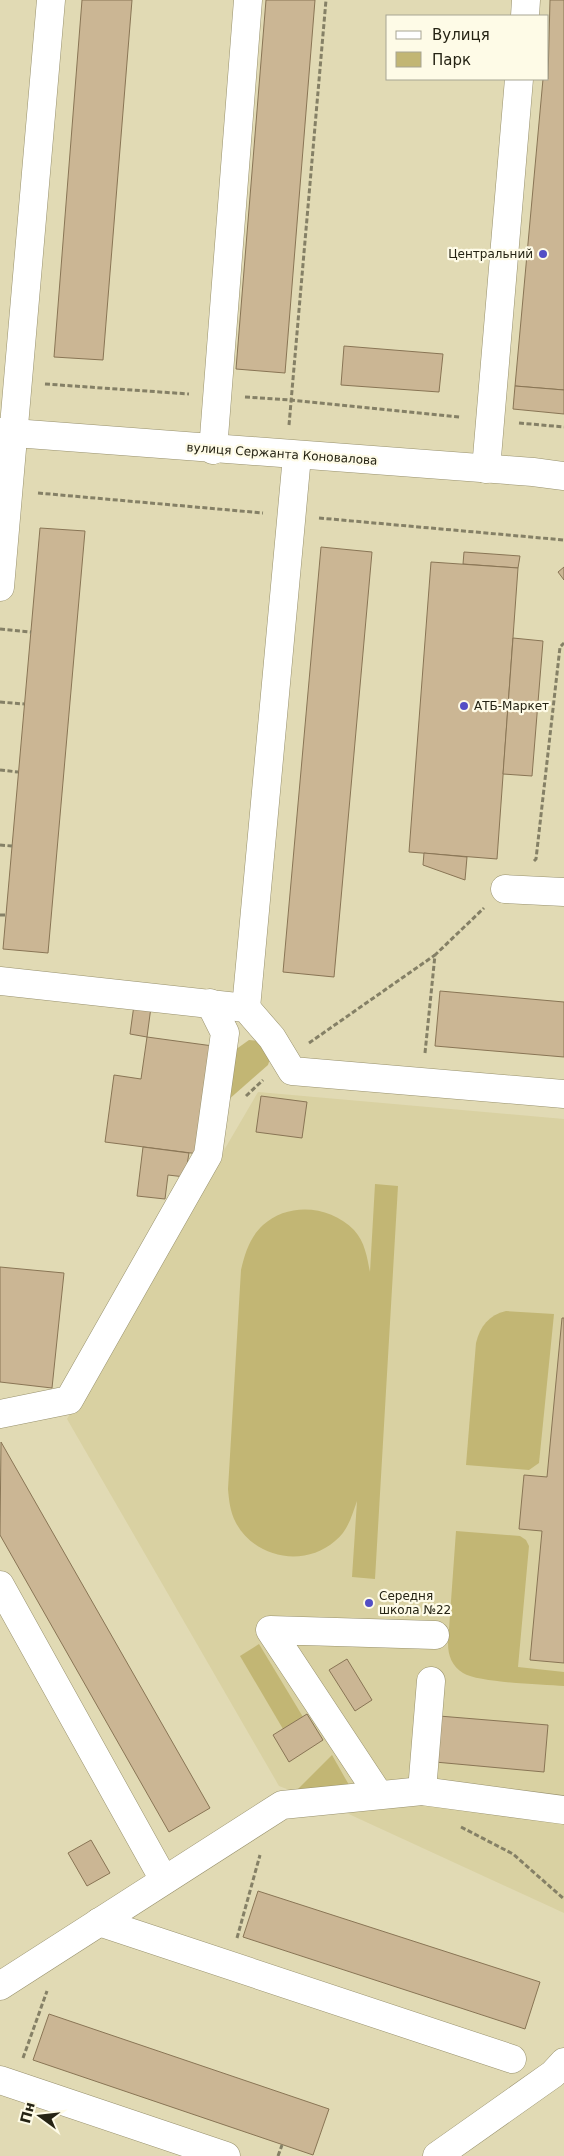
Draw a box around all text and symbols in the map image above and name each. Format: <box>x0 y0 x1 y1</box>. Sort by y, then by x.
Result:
legend <box>386 15 549 80</box>
text: Вулиця <box>432 26 490 44</box>
text: Парк <box>432 51 471 69</box>
place label: Центральний <box>448 247 533 261</box>
marker: Центральний <box>537 248 549 260</box>
street label: вулиця Сержанта Коновалова <box>186 440 378 468</box>
place label: АТБ-Маркет <box>474 699 549 713</box>
marker: АТБ-Маркет <box>458 700 470 712</box>
place label: Середня школа №22 <box>379 1589 451 1617</box>
marker: Середня школа №22 <box>363 1597 375 1609</box>
north arrow <box>15 2091 65 2141</box>
text: Пн <box>17 2100 38 2125</box>

